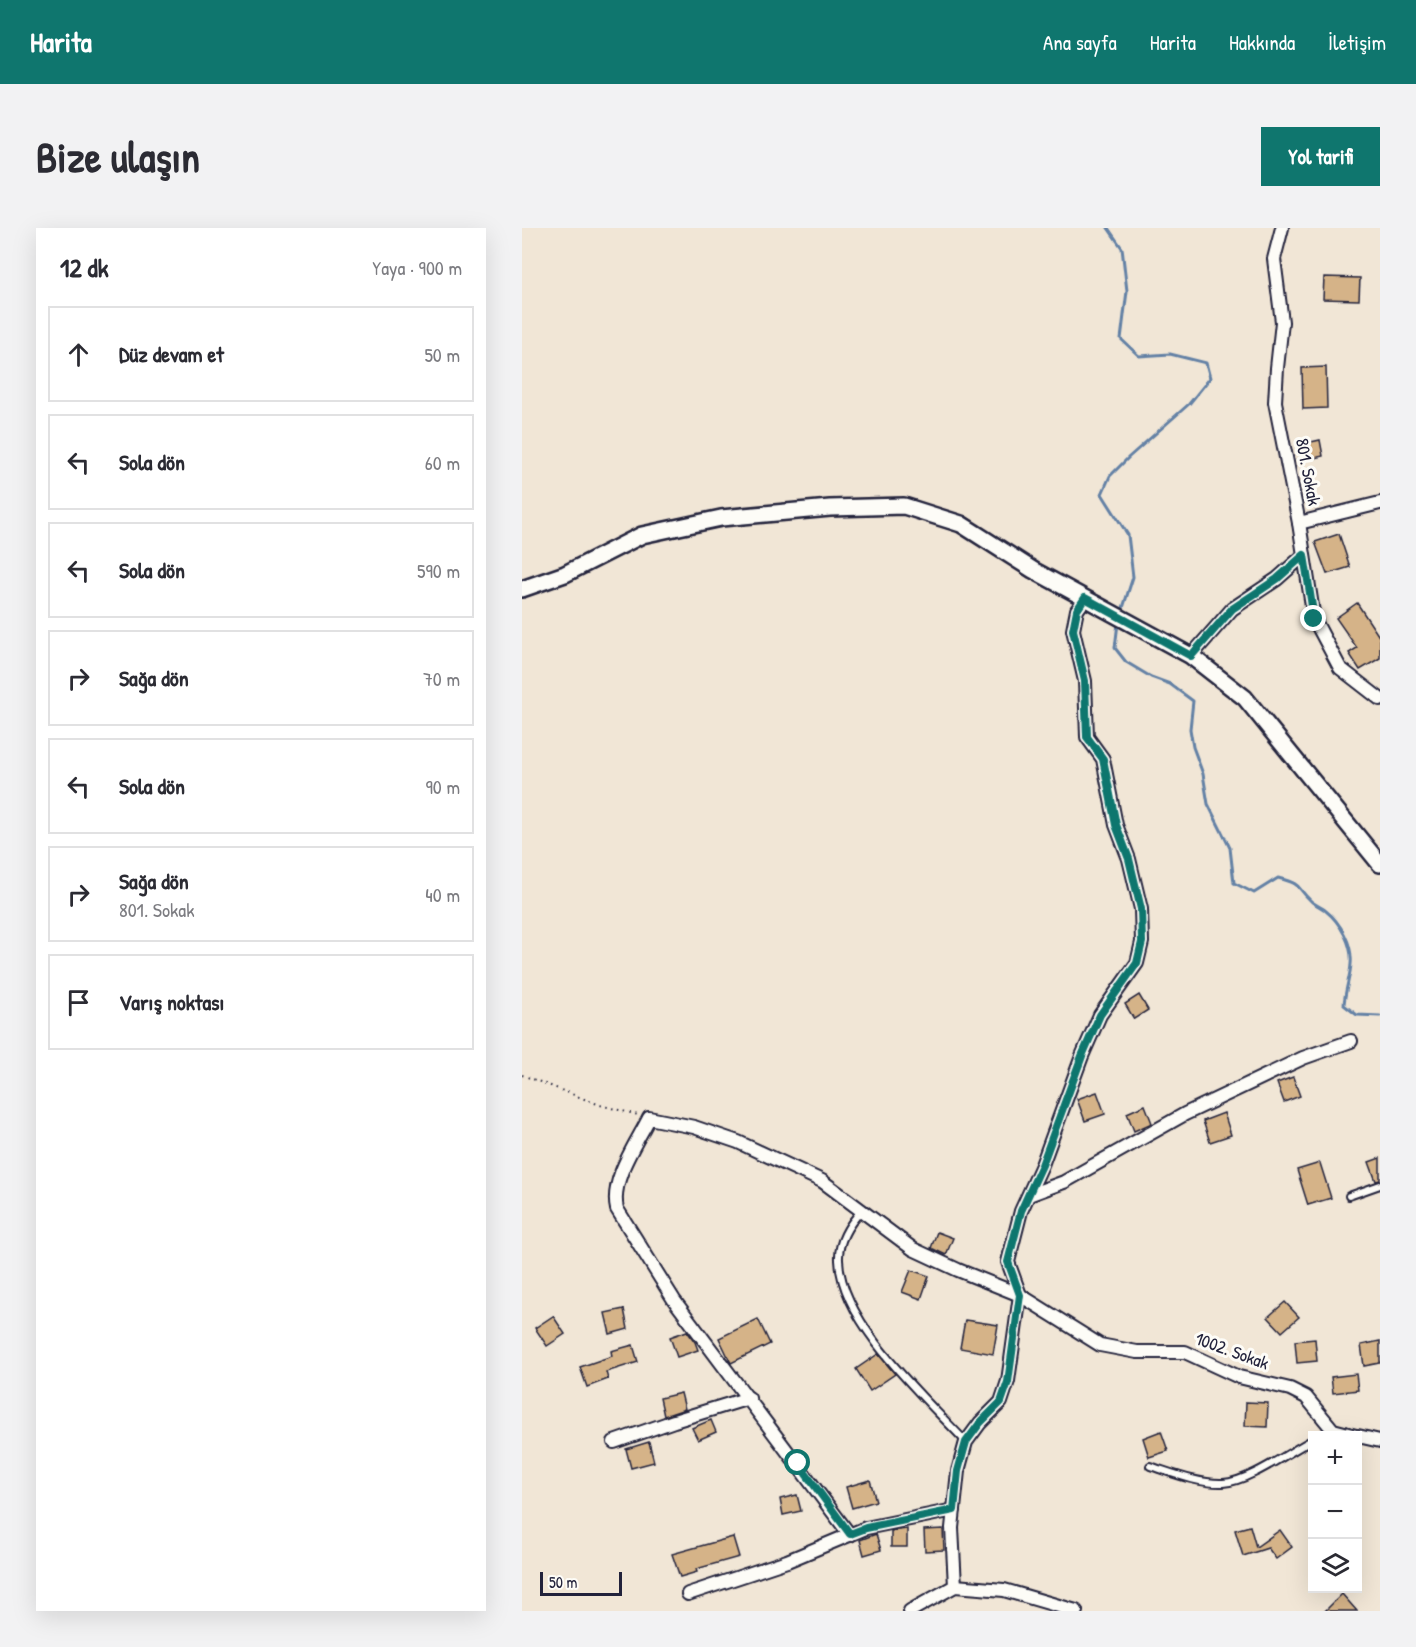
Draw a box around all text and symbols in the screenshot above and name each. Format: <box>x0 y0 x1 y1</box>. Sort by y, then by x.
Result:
text: Harita <box>30 23 92 61</box>
text: Ana sayfa <box>1043 28 1117 57</box>
text: Harita <box>1150 28 1196 57</box>
text: Hakkında <box>1229 28 1295 57</box>
text: İletişim <box>1328 28 1386 57</box>
button: Yol tarifi <box>1261 127 1380 186</box>
text: Bize ulaşın <box>36 128 200 185</box>
text: 12 dk <box>60 250 109 285</box>
text: Yaya · 900 m <box>372 254 462 281</box>
icon: ahead <box>62 338 95 371</box>
text: Düz devam et <box>119 339 224 369</box>
text: 50 m <box>424 341 460 368</box>
street label: 801. Sokak <box>1290 436 1327 508</box>
icon: left <box>62 446 95 479</box>
text: Sola dön <box>119 447 185 477</box>
text: 60 m <box>425 449 460 476</box>
icon: left <box>62 554 95 587</box>
text: Sola dön <box>119 555 185 585</box>
text: 590 m <box>417 557 460 584</box>
route end <box>1300 605 1326 631</box>
icon: right <box>62 662 95 695</box>
text: Sağa dön <box>119 663 189 693</box>
text: 70 m <box>423 665 460 692</box>
icon: left <box>62 770 95 803</box>
text: Sola dön <box>119 771 185 801</box>
text: 90 m <box>426 773 460 800</box>
text: Sağa dön <box>119 866 189 896</box>
icon: right <box>62 878 95 911</box>
text: 40 m <box>425 881 460 908</box>
text: 801. Sokak <box>119 896 194 923</box>
icon: arrive <box>62 986 95 1019</box>
text: Varış noktası <box>119 987 224 1017</box>
street label: 1002. Sokak <box>1192 1326 1273 1376</box>
map controls <box>1308 1431 1362 1593</box>
button: + <box>1308 1431 1362 1485</box>
route start <box>784 1449 810 1475</box>
button: − <box>1308 1485 1362 1539</box>
button: layers <box>1308 1539 1362 1593</box>
scale bar <box>540 1569 622 1596</box>
text: 50 m <box>549 1571 578 1593</box>

